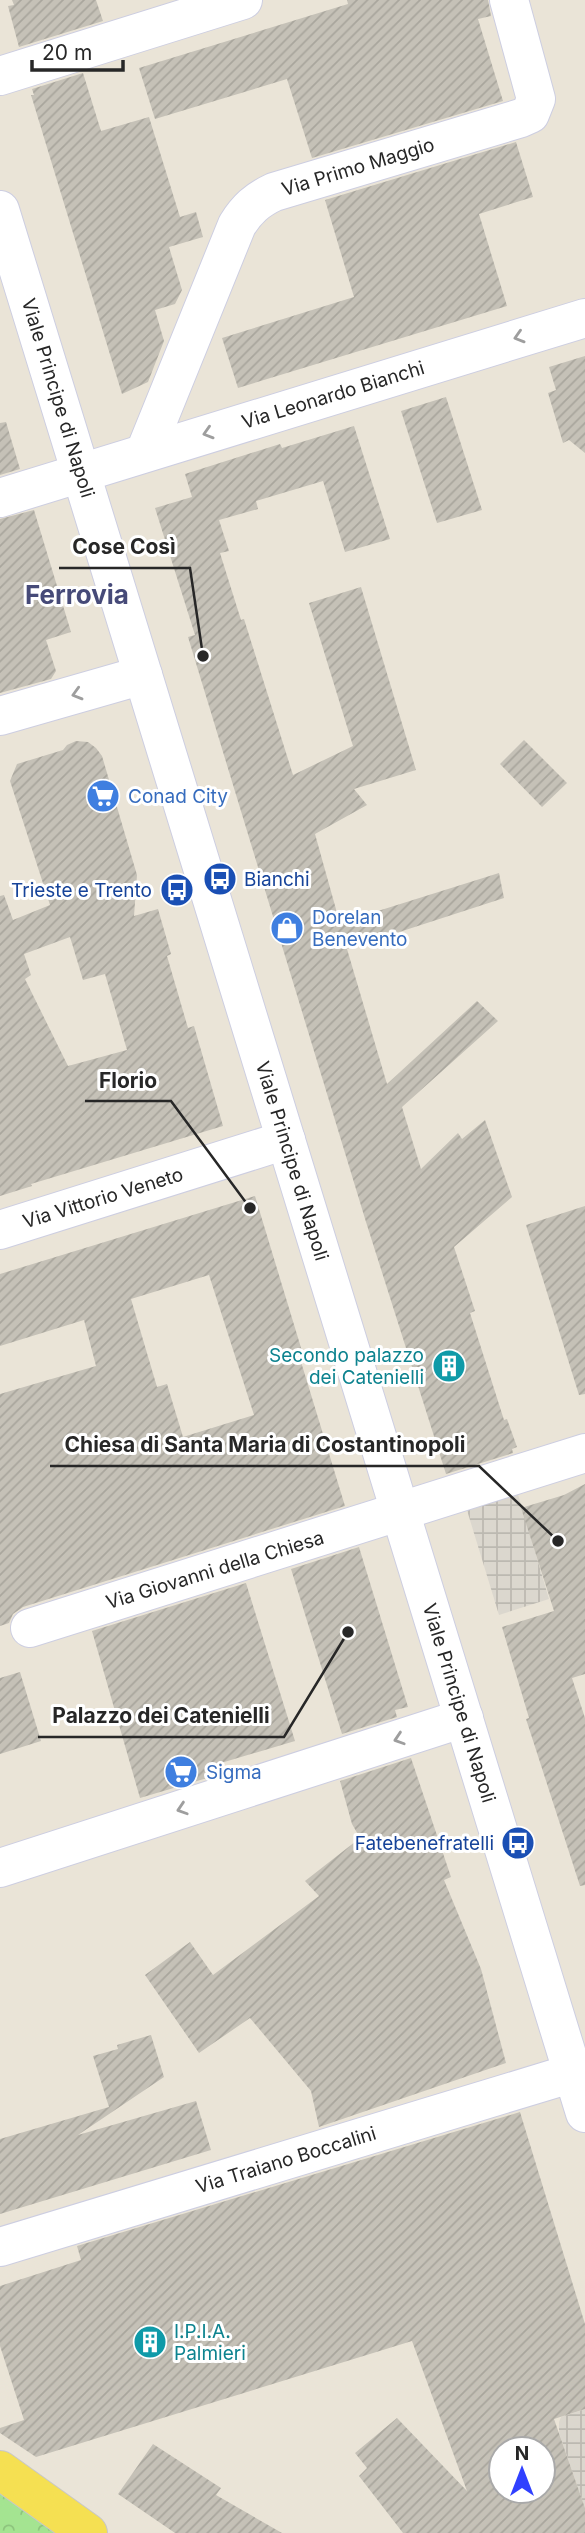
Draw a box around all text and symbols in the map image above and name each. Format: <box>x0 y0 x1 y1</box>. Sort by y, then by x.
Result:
scale bar <box>32 28 122 72</box>
text: 20 m <box>42 40 92 65</box>
street label: Via Primo Maggio <box>279 133 437 201</box>
street label: Viale Principe di Napoli <box>17 296 99 500</box>
one-way arrow <box>514 328 526 343</box>
street label: Via Leonardo Bianchi <box>239 356 427 434</box>
one-way arrow <box>203 425 215 439</box>
callout: Cose Così <box>59 526 190 568</box>
text: Cose Così <box>72 534 176 559</box>
district label: Ferrovia <box>25 579 129 610</box>
one-way arrow <box>72 685 84 700</box>
supermarket icon: Conad City <box>84 777 122 815</box>
place label: Conad City <box>128 785 228 808</box>
bus stop icon: Bianchi <box>201 860 239 898</box>
place label: Bianchi <box>244 868 310 891</box>
bus stop icon: Trieste e Trento <box>158 871 196 909</box>
place label: Trieste e Trento <box>11 879 152 902</box>
place label: Dorelan Benevento <box>312 906 407 951</box>
shop icon: Dorelan Benevento <box>268 909 306 947</box>
callout: Florio <box>85 1059 171 1101</box>
street label: Viale Principe di Napoli <box>251 1059 333 1263</box>
text: Florio <box>99 1068 157 1093</box>
street label: Via Vittorio Veneto <box>20 1163 186 1233</box>
place label: Secondo palazzo dei Catenielli <box>269 1344 424 1389</box>
building icon: Secondo palazzo dei Catenielli <box>430 1347 468 1385</box>
callout: Chiesa di Santa Maria di Costantinopoli <box>50 1424 479 1466</box>
text: Chiesa di Santa Maria di Costantinopoli <box>65 1432 465 1457</box>
street label: Via Giovanni della Chiesa <box>103 1526 327 1614</box>
street label: Viale Principe di Napoli <box>418 1601 500 1805</box>
callout: Palazzo dei Catenielli <box>38 1695 284 1737</box>
text: Palazzo dei Catenielli <box>52 1703 270 1728</box>
one-way arrow <box>393 1731 406 1745</box>
supermarket icon: Sigma <box>162 1753 200 1791</box>
place label: Sigma <box>206 1761 262 1784</box>
one-way arrow <box>177 1801 189 1815</box>
bus stop icon: Fatebenefratelli <box>499 1824 537 1862</box>
place label: Fatebenefratelli <box>355 1832 494 1855</box>
street label: Via Traiano Boccalini <box>193 2122 379 2198</box>
place label: I.P.I.A. Palmieri <box>174 2320 246 2365</box>
building icon: I.P.I.A. Palmieri <box>131 2323 169 2361</box>
north arrow <box>487 2435 557 2505</box>
text: N <box>515 2442 529 2465</box>

